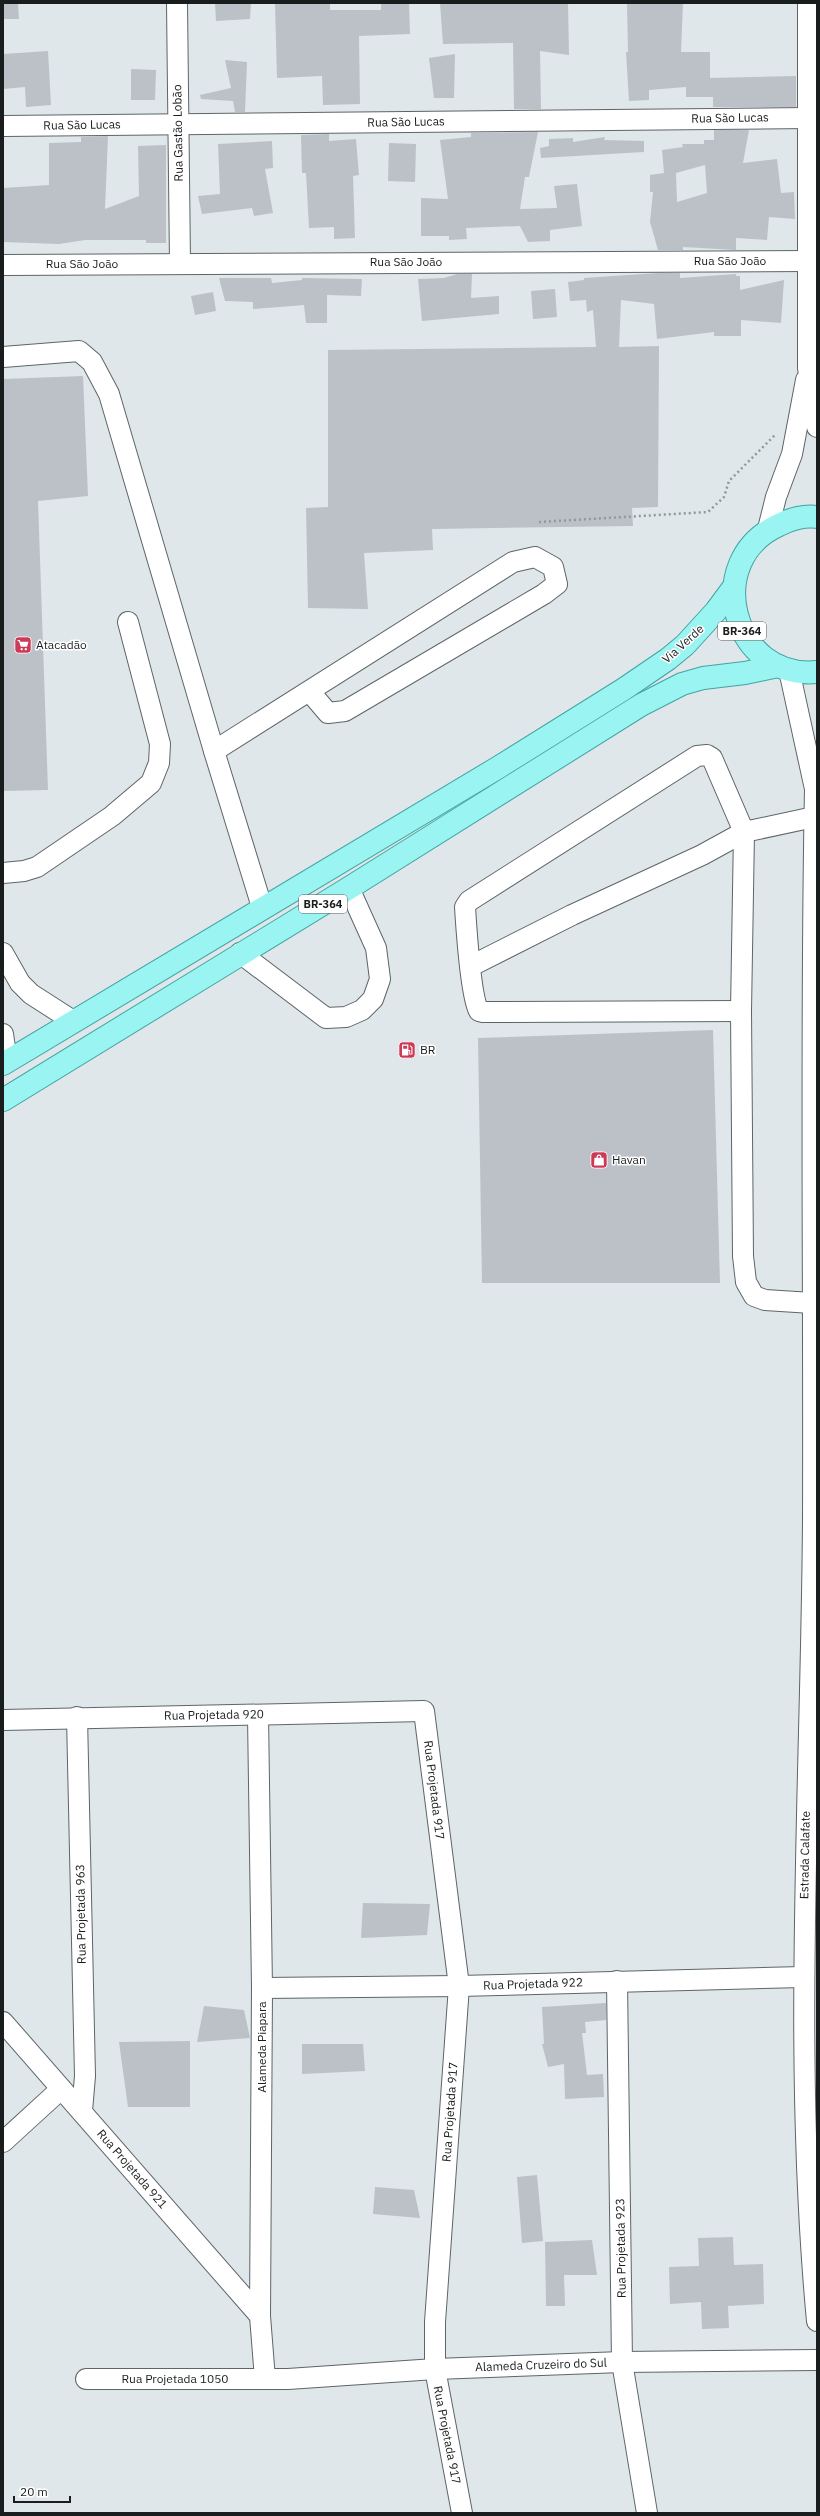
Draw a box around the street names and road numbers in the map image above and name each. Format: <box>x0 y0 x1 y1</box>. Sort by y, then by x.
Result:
street label: Rua Gastão Lobão <box>169 84 186 182</box>
street label: Rua São Lucas <box>691 109 769 126</box>
street label: Rua São Lucas <box>367 113 445 130</box>
street label: Rua São Lucas <box>43 116 121 133</box>
street label: Rua São João <box>694 253 767 268</box>
street label: Rua São João <box>370 254 443 269</box>
street label: Rua São João <box>46 256 119 271</box>
street label: Via Verde <box>659 621 707 666</box>
road number: BR-364 <box>718 622 766 640</box>
road number: BR-364 <box>299 895 347 913</box>
street label: Rua Projetada 920 <box>164 1706 264 1723</box>
street label: Rua Projetada 917 <box>421 1739 448 1840</box>
street label: Estrada Calafate <box>796 1810 813 1899</box>
street label: Rua Projetada 963 <box>72 1864 89 1964</box>
street label: Rua Projetada 922 <box>483 1974 583 1993</box>
street label: Alameda Piapara <box>254 2001 269 2093</box>
street label: Rua Projetada 917 <box>439 2062 460 2162</box>
street label: Rua Projetada 921 <box>94 2126 171 2211</box>
street label: Rua Projetada 923 <box>612 2198 629 2298</box>
street label: Alameda Cruzeiro do Sul <box>475 2355 607 2374</box>
street label: Rua Projetada 1050 <box>121 2371 229 2386</box>
street label: Rua Projetada 917 <box>431 2384 464 2485</box>

